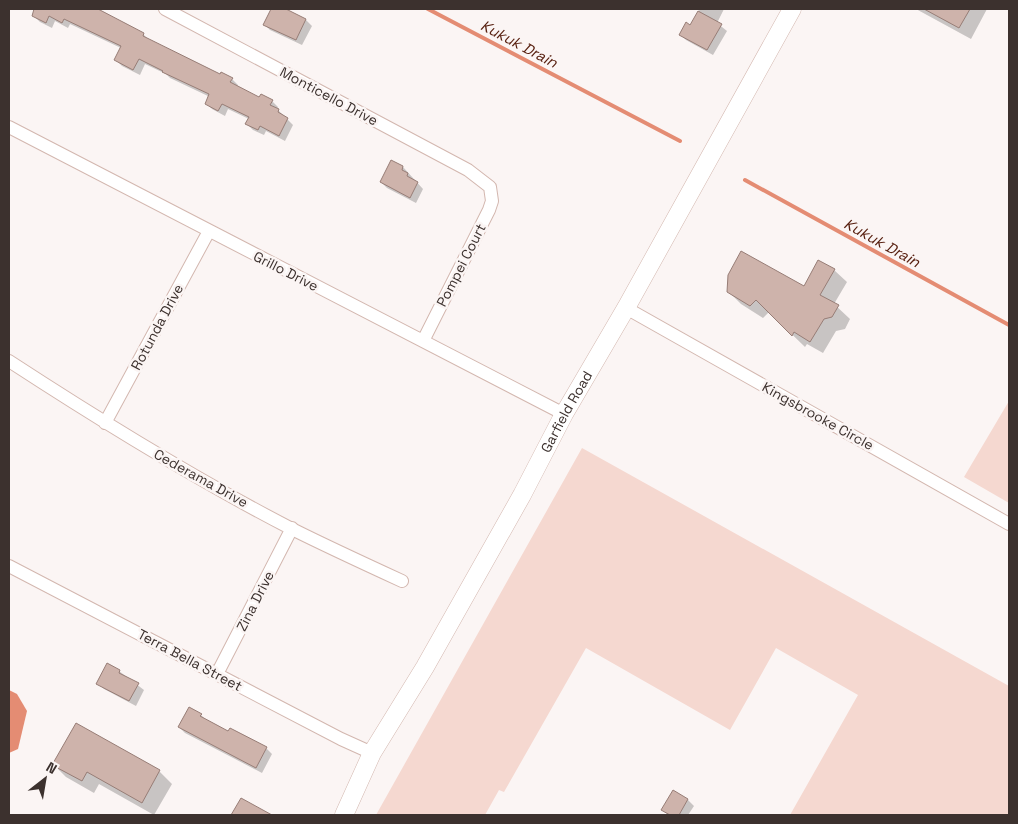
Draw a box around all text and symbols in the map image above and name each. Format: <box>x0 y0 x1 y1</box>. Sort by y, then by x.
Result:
water label: Kukuk Drain <box>478 15 562 72</box>
street label: Monticello Drive <box>277 63 381 129</box>
water label: Kukuk Drain <box>841 214 924 272</box>
street label: Pompei Court <box>432 220 490 310</box>
street label: Grillo Drive <box>250 247 322 295</box>
street label: Rotunda Drive <box>127 281 187 373</box>
street label: Garfield Road <box>537 368 596 456</box>
street label: Kingsbrooke Circle <box>759 378 877 454</box>
street label: Cederama Drive <box>151 445 251 511</box>
street label: Zina Drive <box>232 568 278 634</box>
street label: Terra Bella Street <box>135 625 245 695</box>
north arrow <box>20 754 70 804</box>
text: N <box>43 758 60 778</box>

